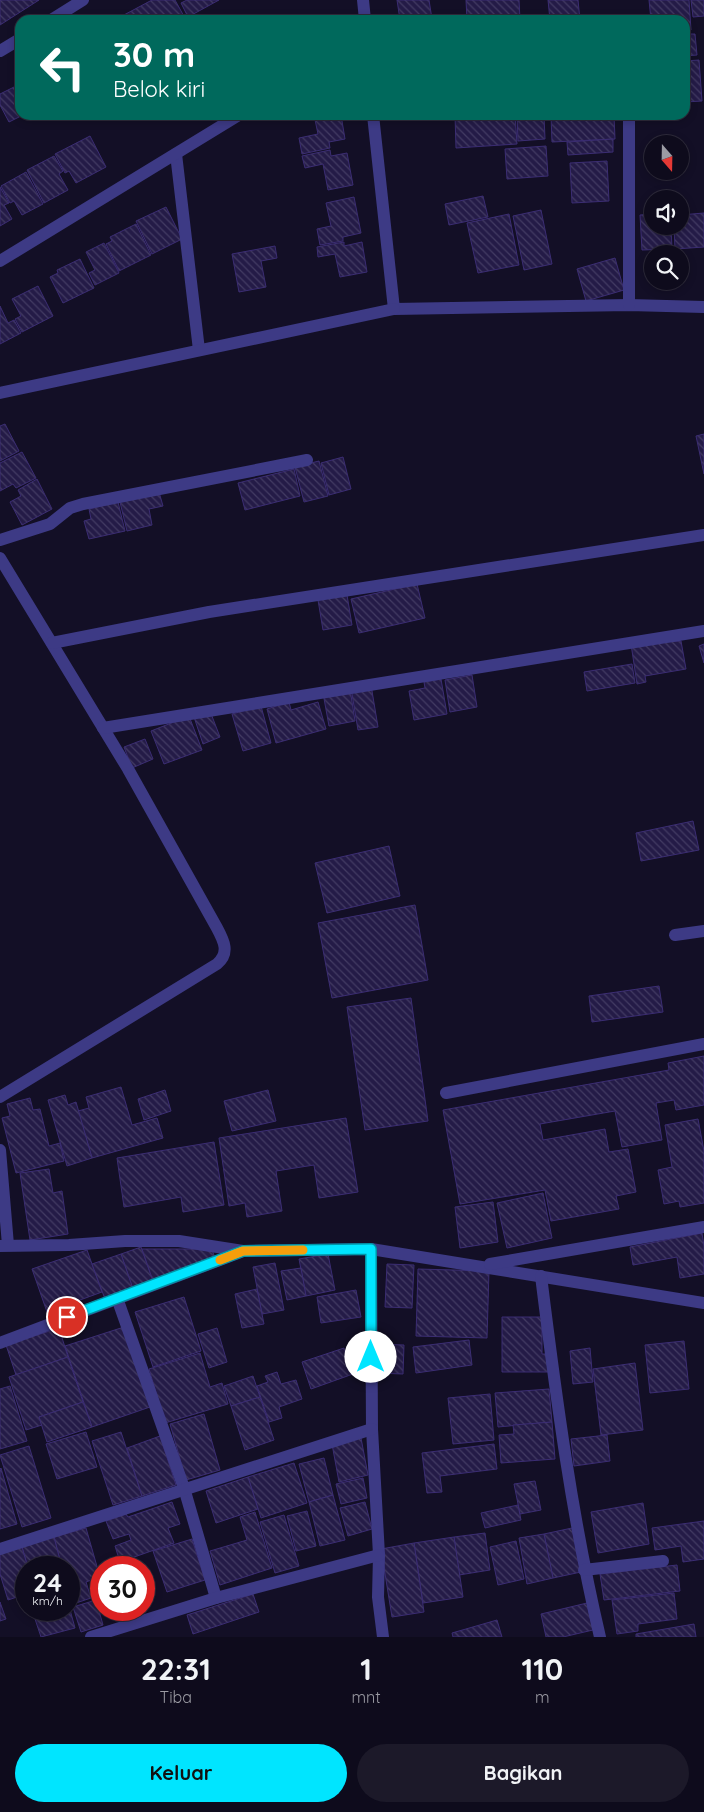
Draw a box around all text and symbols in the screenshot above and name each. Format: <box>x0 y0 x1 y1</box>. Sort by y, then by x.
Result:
text: 30 m <box>113 32 195 76</box>
icon: left <box>30 35 95 100</box>
text: Belok kiri <box>113 75 205 103</box>
north arrow <box>644 135 689 180</box>
map controls <box>644 135 689 290</box>
button: sound <box>644 190 689 235</box>
button: search <box>644 245 689 290</box>
pin <box>46 1296 88 1338</box>
icon: arrive <box>53 1303 81 1331</box>
position arrow <box>344 1330 396 1382</box>
speed limit sign: 30 <box>90 1556 155 1621</box>
text: 24 <box>33 1567 62 1598</box>
text: km/h <box>32 1593 63 1608</box>
text: 22:31 <box>141 1650 211 1688</box>
text: 1 <box>360 1650 372 1688</box>
text: 110 <box>522 1650 563 1688</box>
text: Tiba <box>160 1687 192 1707</box>
text: mnt <box>352 1687 381 1707</box>
text: m <box>535 1687 550 1707</box>
button: Keluar <box>15 1744 347 1802</box>
button: Bagikan <box>357 1744 689 1802</box>

